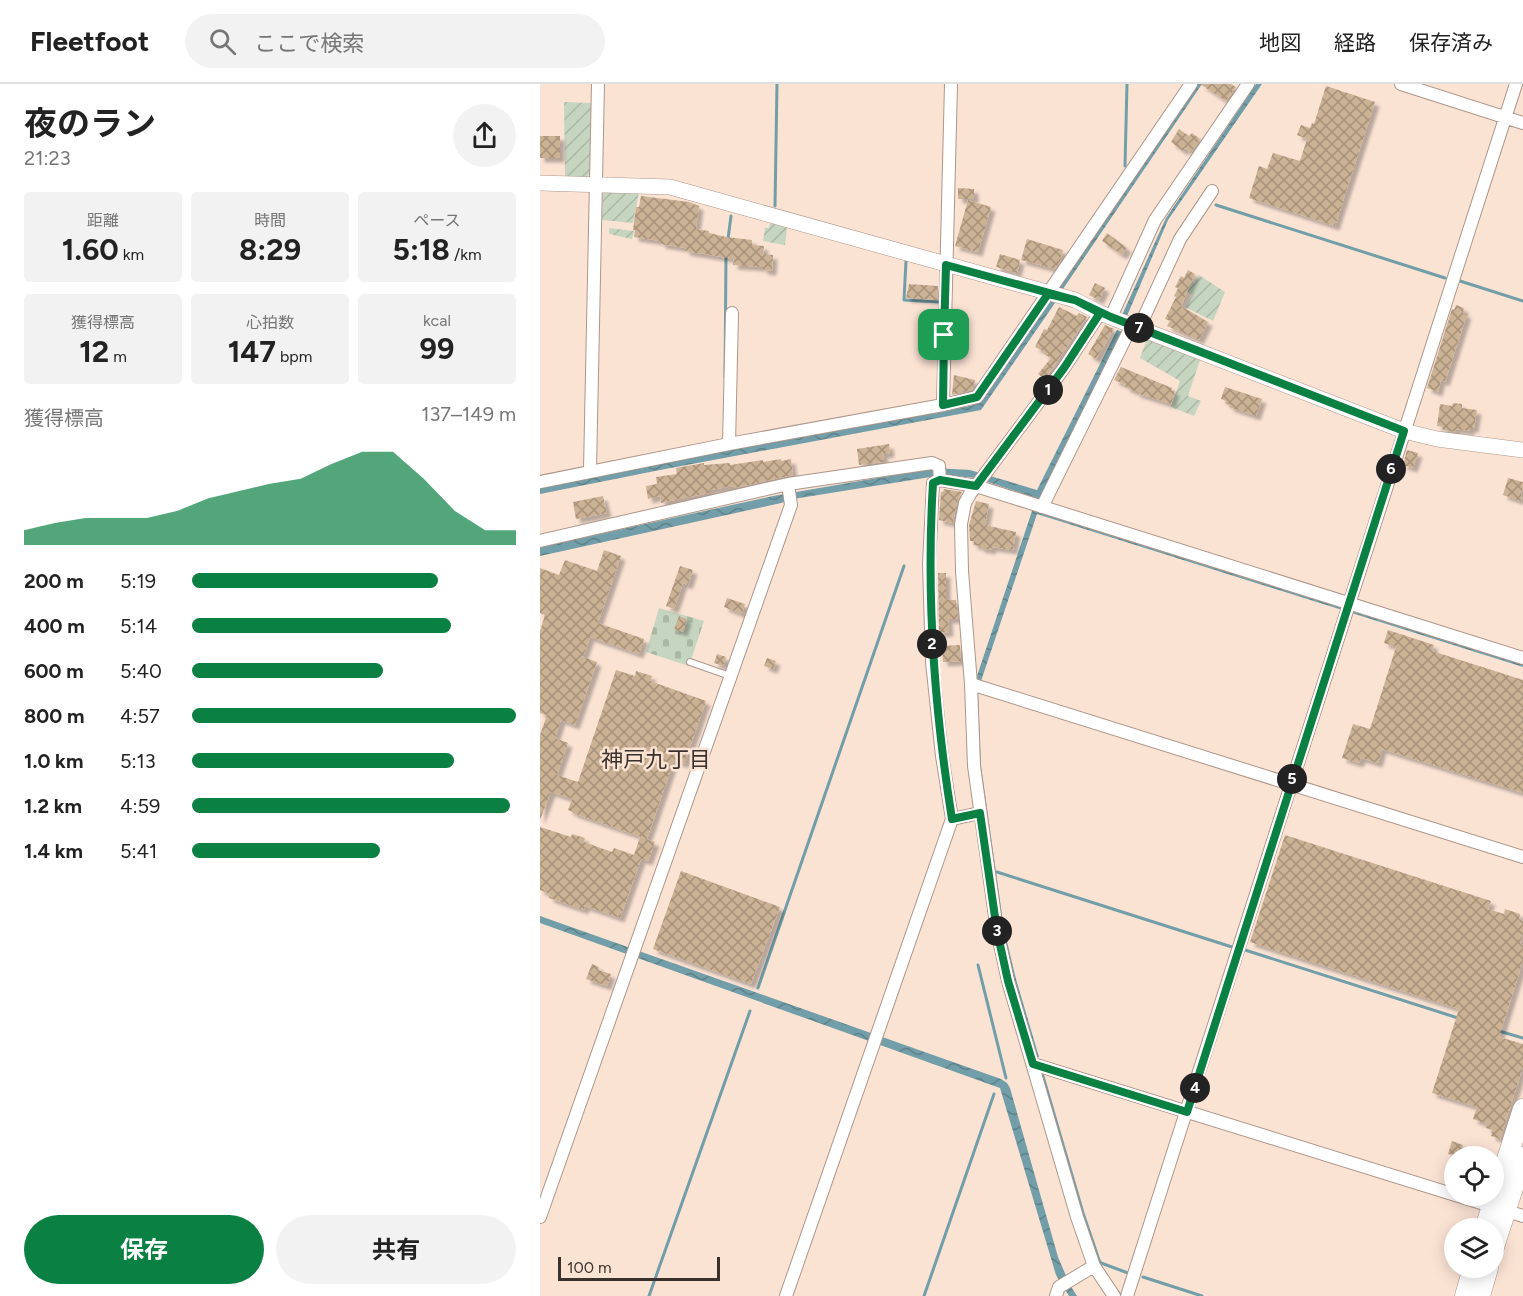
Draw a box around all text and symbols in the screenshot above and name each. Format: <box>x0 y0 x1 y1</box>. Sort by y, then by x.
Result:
search box <box>185 14 605 68</box>
text: Fleetfoot <box>30 24 149 58</box>
icon: search <box>206 25 239 58</box>
text: ここで検索 <box>254 30 364 57</box>
text: 地図 <box>1259 30 1301 55</box>
text: 経路 <box>1334 30 1376 55</box>
text: 保存済み <box>1409 30 1493 55</box>
text: 夜のラン <box>24 104 156 143</box>
button: share <box>453 104 516 167</box>
text: 21:23 <box>24 146 71 170</box>
text: 距離 <box>87 211 119 230</box>
text: 時間 <box>254 211 286 230</box>
text: ペース <box>413 211 461 230</box>
text: 1.60 <box>62 231 119 268</box>
text: 8:29 <box>239 231 301 268</box>
text: 5:18 <box>392 231 450 268</box>
text: km <box>119 245 144 264</box>
text: /km <box>450 245 482 264</box>
pin <box>918 309 969 360</box>
text: kcal <box>423 311 451 330</box>
text: 獲得標高 <box>71 313 135 332</box>
text: 心拍数 <box>246 313 294 332</box>
pin: 7 <box>1124 313 1154 343</box>
icon: arrive <box>927 318 960 351</box>
text: 7 <box>1135 318 1143 337</box>
text: 99 <box>420 330 454 367</box>
text: 12 <box>79 333 109 370</box>
text: 147 <box>228 333 276 370</box>
text: m <box>109 347 127 366</box>
text: bpm <box>276 347 312 366</box>
pin: 1 <box>1033 375 1063 405</box>
text: 1 <box>1045 380 1051 399</box>
text: 137–149 m <box>421 402 516 426</box>
text: 獲得標高 <box>24 406 104 430</box>
pin: 6 <box>1376 454 1406 484</box>
text: 6 <box>1386 459 1396 478</box>
text: 200 m <box>24 569 84 593</box>
text: 5:19 <box>120 569 156 593</box>
text: 400 m <box>24 614 85 638</box>
text: 5:14 <box>120 614 157 638</box>
pin: 2 <box>917 629 947 659</box>
text: 2 <box>927 634 937 653</box>
text: 600 m <box>24 659 84 683</box>
text: 5:40 <box>120 659 162 683</box>
text: 800 m <box>24 704 84 728</box>
text: 4:57 <box>120 704 160 728</box>
district label: 神戸九丁目 <box>601 746 711 773</box>
text: 1.0 km <box>24 749 83 773</box>
text: 5:13 <box>120 749 156 773</box>
pin: 5 <box>1277 764 1307 794</box>
text: 5 <box>1287 769 1297 788</box>
text: 1.2 km <box>24 794 82 818</box>
text: 4:59 <box>120 794 160 818</box>
text: 1.4 km <box>24 839 83 863</box>
text: 5:41 <box>120 839 157 863</box>
pin: 3 <box>982 916 1012 946</box>
text: 3 <box>993 921 1001 940</box>
pin: 4 <box>1180 1073 1210 1103</box>
text: 4 <box>1190 1078 1200 1097</box>
map controls <box>1444 1146 1504 1278</box>
button: locate <box>1444 1146 1504 1206</box>
button: 保存 <box>24 1215 264 1284</box>
button: 共有 <box>276 1215 516 1284</box>
button: layers <box>1444 1218 1504 1278</box>
scale bar <box>558 1254 720 1282</box>
text: 100 m <box>567 1258 612 1277</box>

